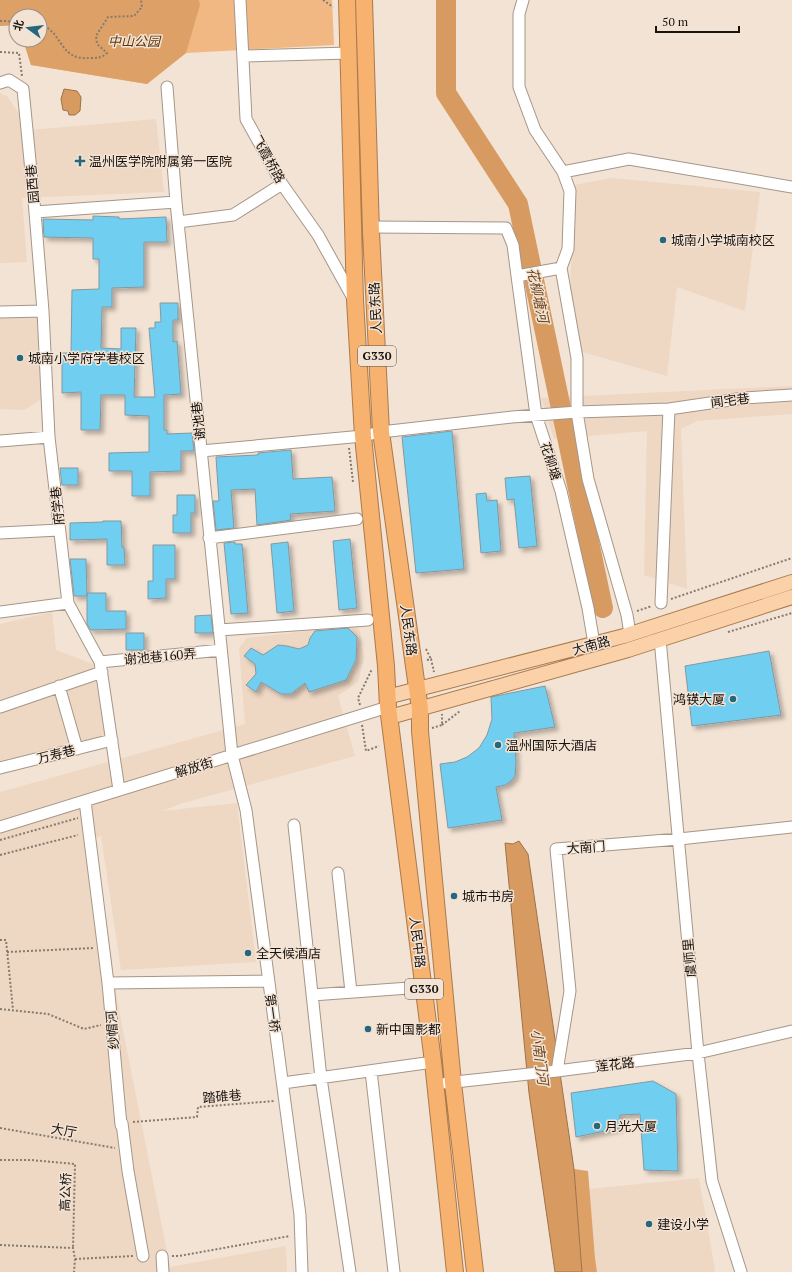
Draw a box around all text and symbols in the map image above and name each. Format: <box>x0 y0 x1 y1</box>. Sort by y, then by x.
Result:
north arrow <box>8 8 48 48</box>
scale bar <box>656 8 739 34</box>
text: 50 m <box>662 14 689 29</box>
text: 北 <box>10 18 27 33</box>
park label: 中山公园 <box>108 32 162 50</box>
street label: 飞霞桥路 <box>249 132 289 186</box>
place label: 温州医学院附属第一医院 <box>89 152 232 170</box>
marker: 温州医学院附属第一医院 <box>74 155 86 167</box>
street label: 园西巷 <box>21 164 43 204</box>
place label: 城南小学城南校区 <box>671 231 775 249</box>
marker: 城南小学城南校区 <box>658 235 668 245</box>
water label: 花柳塘河 <box>523 266 554 327</box>
street label: 人民东路 <box>365 282 385 334</box>
road number: G330 <box>358 346 396 366</box>
place label: 城南小学府学巷校区 <box>28 349 145 367</box>
marker: 城南小学府学巷校区 <box>15 353 25 363</box>
street label: 闻宅巷 <box>710 389 750 411</box>
street label: 谢池巷 <box>187 401 209 441</box>
street label: 花柳塘 <box>536 440 566 482</box>
street label: 府学巷 <box>46 486 68 526</box>
street label: 人民东路 <box>396 603 422 657</box>
street label: 大南路 <box>570 631 612 659</box>
street label: 谢池巷160弄 <box>123 644 197 668</box>
place label: 鸿锳大厦 <box>673 690 725 708</box>
marker: 鸿锳大厦 <box>728 694 738 704</box>
place label: 温州国际大酒店 <box>506 736 597 754</box>
marker: 温州国际大酒店 <box>493 740 503 750</box>
street label: 万寿巷 <box>35 741 77 767</box>
street label: 解放街 <box>173 753 215 781</box>
street label: 大南门 <box>566 837 606 857</box>
place label: 城市书房 <box>462 887 514 905</box>
marker: 城市书房 <box>449 891 459 901</box>
street label: 人民中路 <box>406 915 430 969</box>
street label: 虞师里 <box>678 938 700 978</box>
place label: 全天候酒店 <box>256 944 321 962</box>
marker: 全天候酒店 <box>243 948 253 958</box>
road number: G330 <box>405 979 443 999</box>
street label: 第一桥 <box>261 992 285 1034</box>
street label: 纱帽河 <box>101 1010 123 1050</box>
place label: 新中国影都 <box>376 1020 441 1038</box>
marker: 新中国影都 <box>363 1024 373 1034</box>
water label: 小南门河 <box>528 1028 554 1089</box>
street label: 莲花路 <box>595 1053 635 1075</box>
street label: 踏碓巷 <box>202 1085 242 1107</box>
place label: 月光大厦 <box>605 1117 657 1135</box>
street label: 大厅 <box>50 1119 78 1141</box>
marker: 月光大厦 <box>592 1121 602 1131</box>
street label: 高公桥 <box>55 1172 75 1212</box>
place label: 建设小学 <box>657 1215 709 1233</box>
marker: 建设小学 <box>644 1219 654 1229</box>

